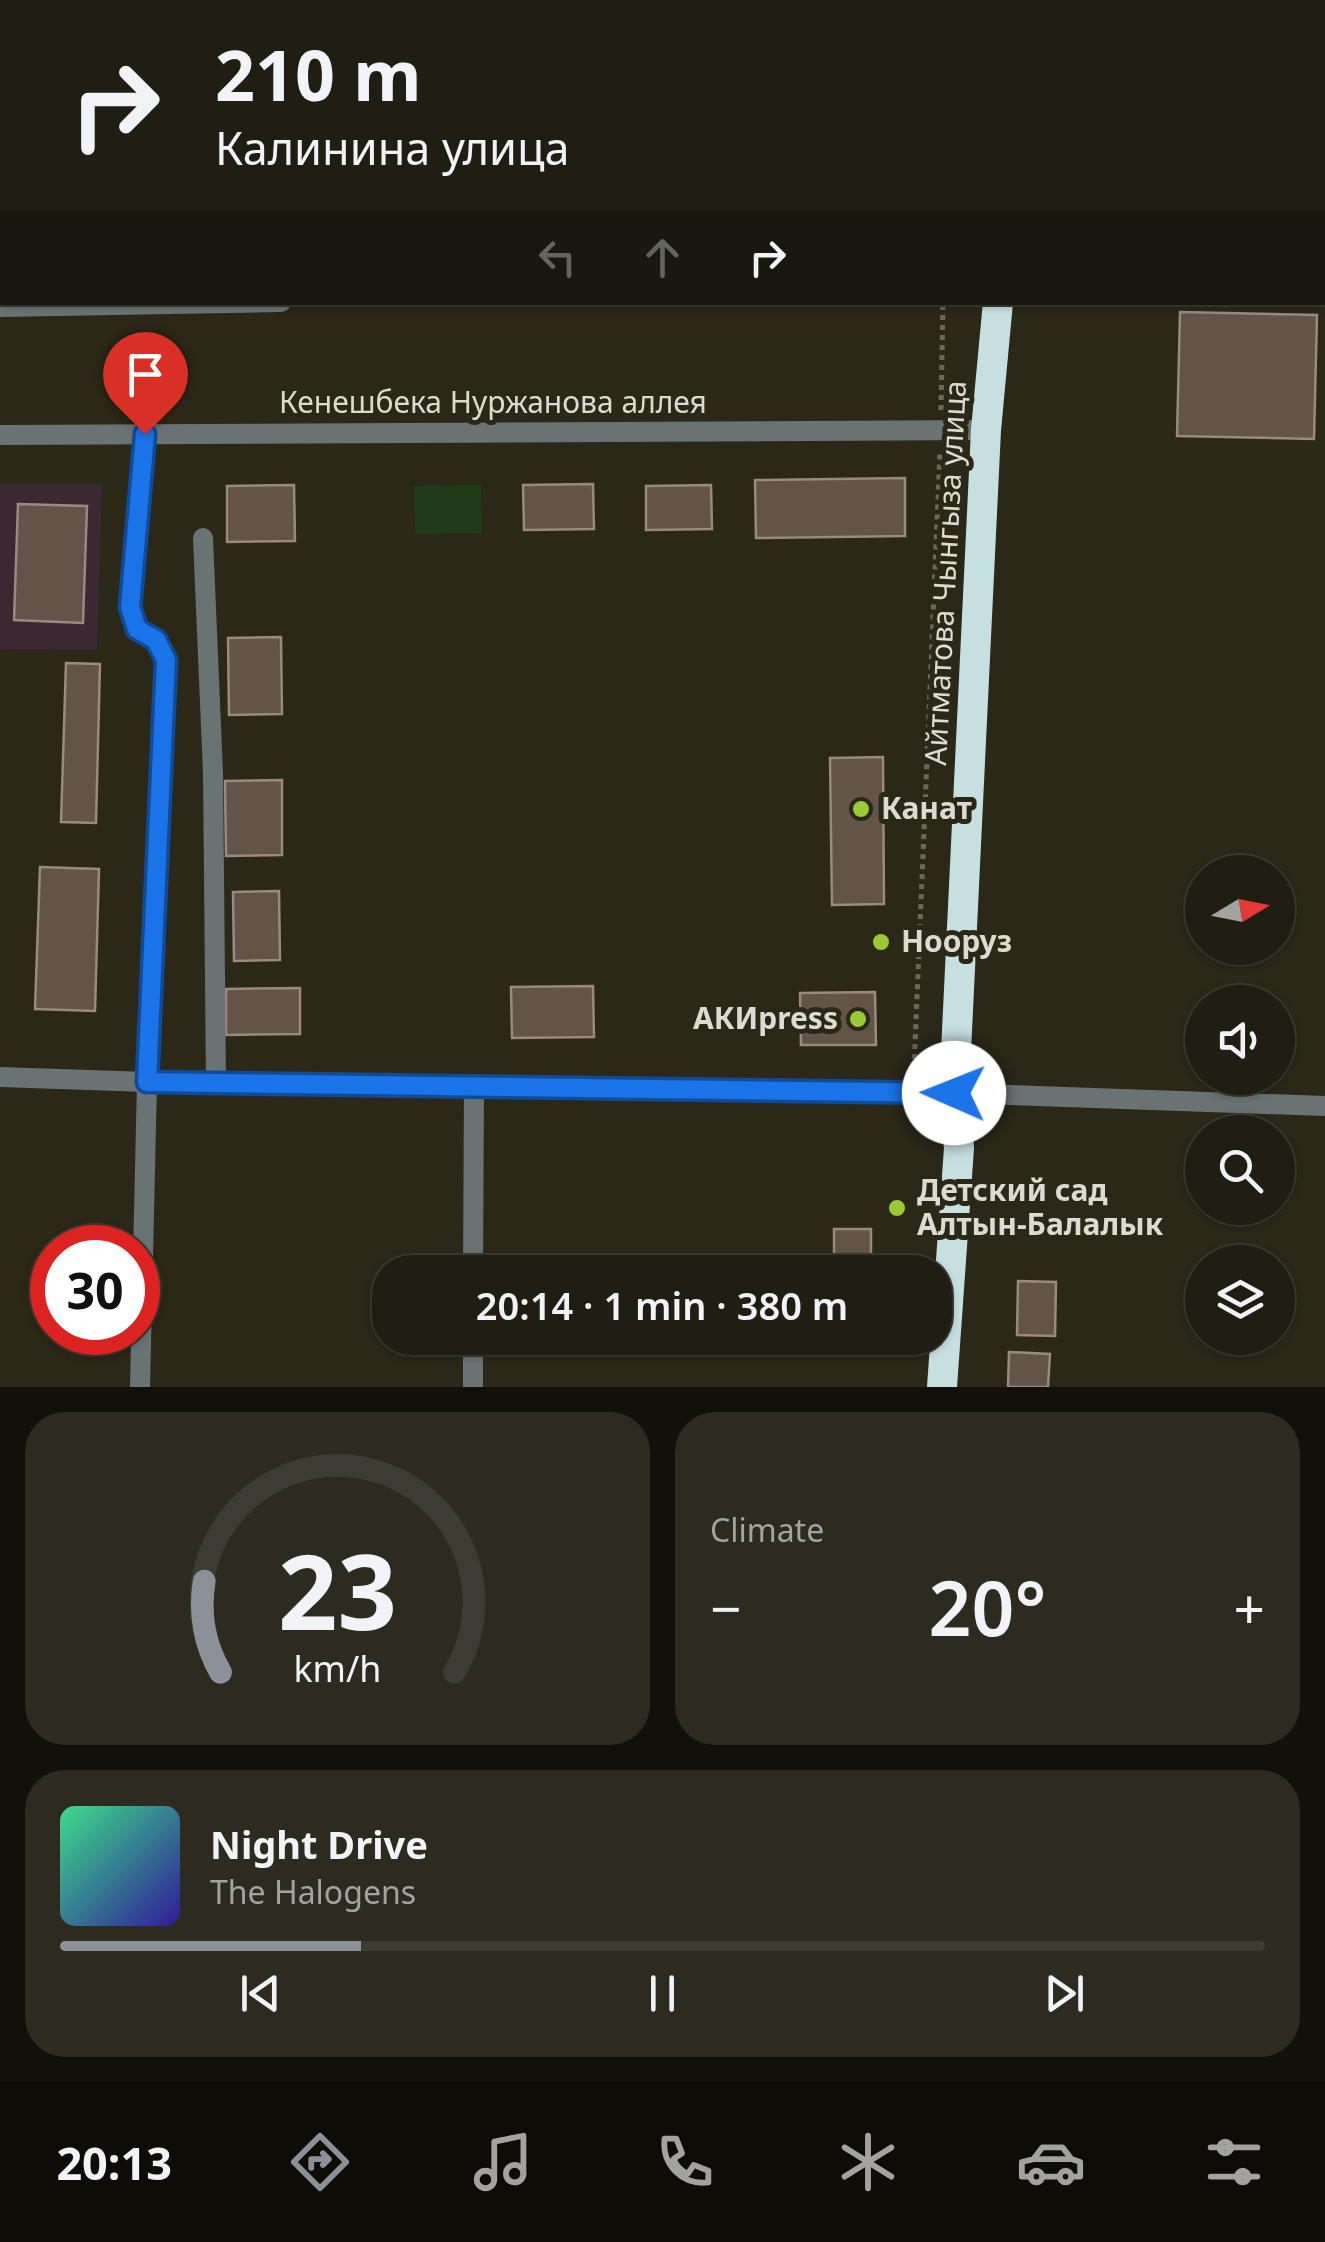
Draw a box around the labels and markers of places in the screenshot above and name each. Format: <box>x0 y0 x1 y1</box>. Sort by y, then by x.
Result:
pin <box>103 332 188 435</box>
place label: Канат <box>881 787 972 828</box>
marker: Канат <box>850 798 872 820</box>
place label: Нооруз <box>901 920 1012 961</box>
marker: Нооруз <box>870 931 892 953</box>
place label: АКИpress <box>693 997 838 1038</box>
marker: АКИpress <box>847 1008 869 1030</box>
place label: Детский сад Алтын-Балалык <box>917 1169 1164 1244</box>
marker: Детский сад Алтын-Балалык <box>886 1197 908 1219</box>

